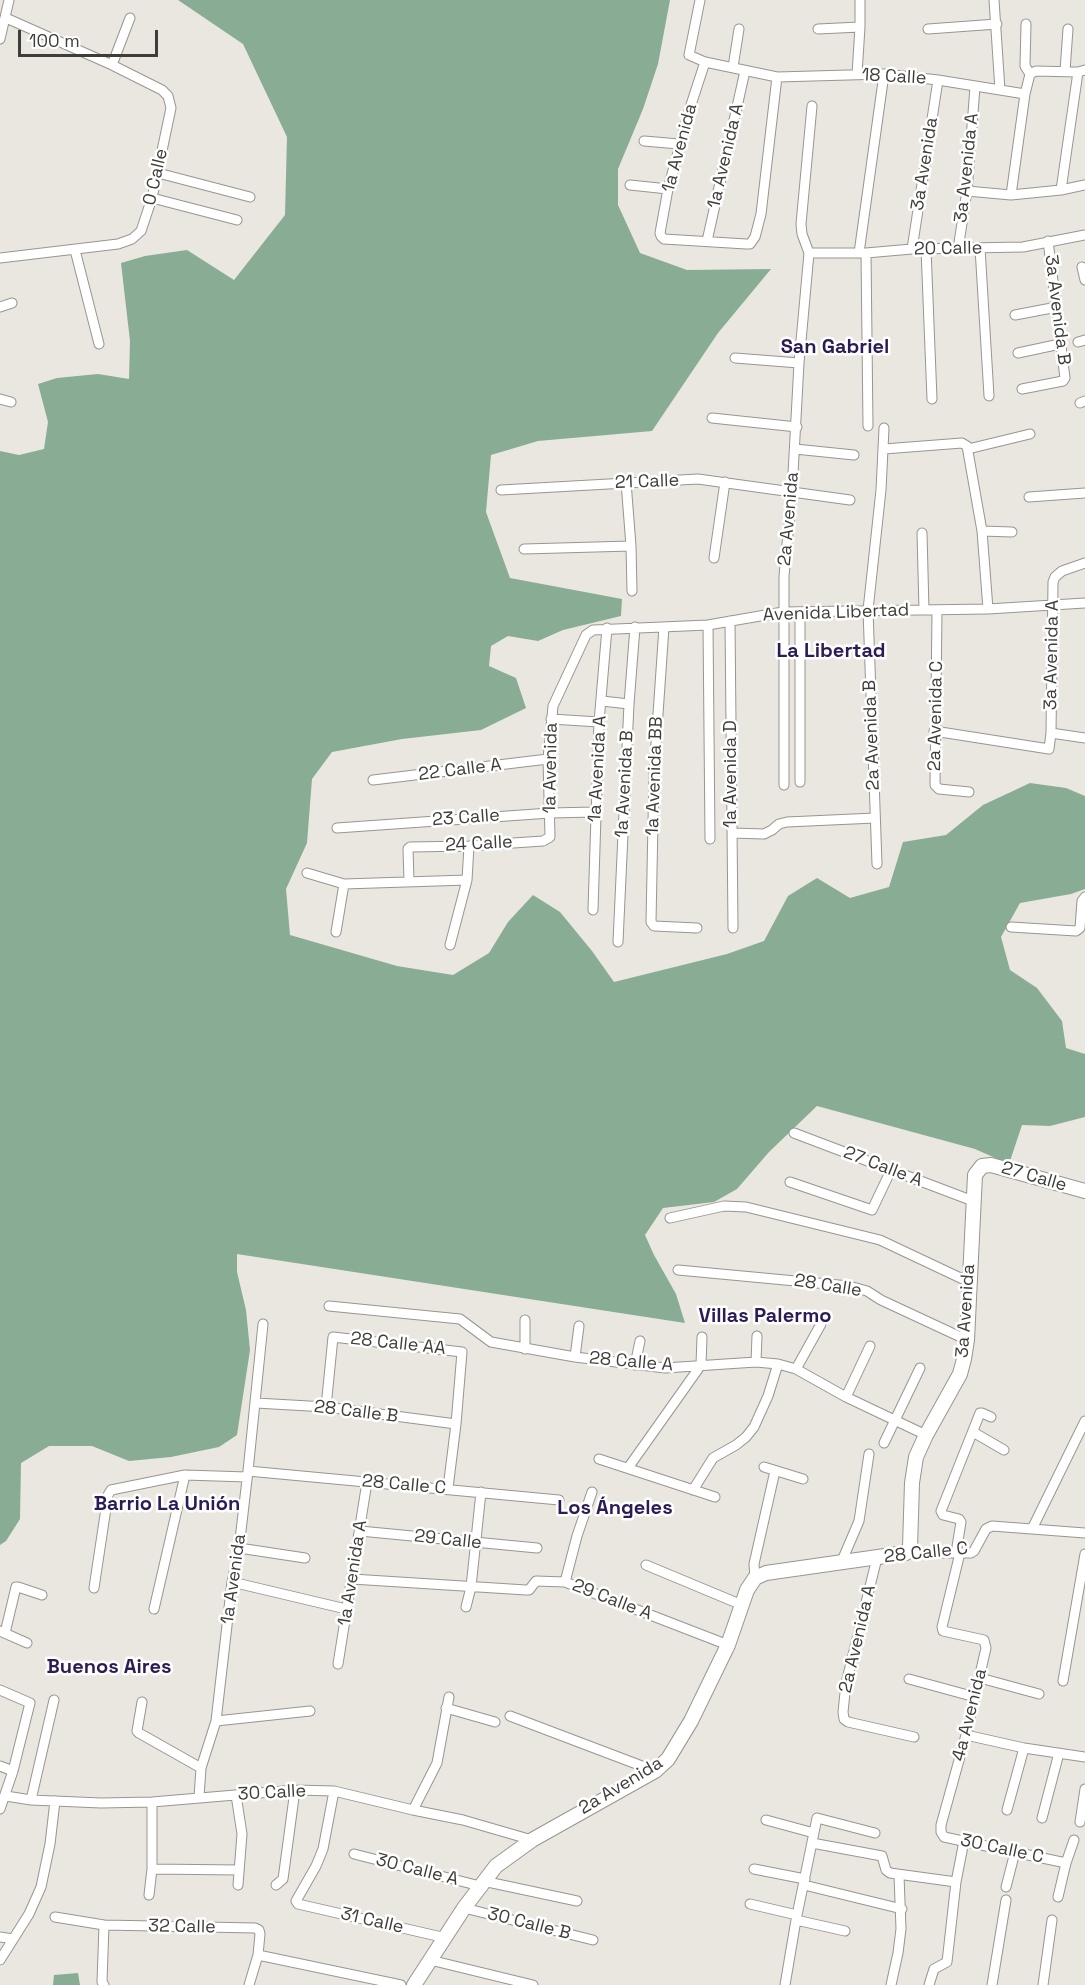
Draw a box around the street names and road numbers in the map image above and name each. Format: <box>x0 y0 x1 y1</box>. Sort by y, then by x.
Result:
street label: 18 Calle <box>861 65 927 89</box>
street label: 1a Avenida <box>658 101 702 195</box>
street label: 1a Avenida A <box>703 102 749 210</box>
street label: 3a Avenida A <box>950 112 984 224</box>
street label: 3a Avenida <box>907 116 943 212</box>
street label: 0 Calle <box>139 147 173 207</box>
street label: 20 Calle <box>914 238 982 260</box>
street label: 3a Avenida B <box>1040 254 1074 366</box>
street label: 21 Calle <box>614 470 680 494</box>
street label: 2a Avenida <box>774 471 804 567</box>
street label: Avenida Libertad <box>763 600 909 626</box>
street label: 3a Avenida A <box>1040 600 1064 710</box>
street label: 2a Avenida C <box>924 661 948 771</box>
street label: 2a Avenida B <box>859 679 885 791</box>
street label: 1a Avenida A <box>584 715 612 823</box>
street label: 1a Avenida BB <box>642 716 668 836</box>
street label: 1a Avenida D <box>720 720 742 828</box>
street label: 1a Avenida <box>539 722 563 814</box>
street label: 1a Avenida B <box>611 730 639 838</box>
street label: 22 Calle A <box>417 754 503 786</box>
street label: 23 Calle <box>431 805 501 831</box>
street label: 24 Calle <box>445 831 513 857</box>
street label: 27 Calle A <box>840 1142 926 1192</box>
street label: 27 Calle <box>999 1157 1069 1197</box>
street label: 3a Avenida <box>952 1263 980 1359</box>
street label: 28 Calle <box>793 1270 863 1302</box>
street label: 28 Calle AA <box>349 1328 447 1360</box>
street label: 28 Calle A <box>588 1348 674 1376</box>
street label: 28 Calle B <box>313 1396 399 1428</box>
street label: 28 Calle C <box>361 1471 447 1499</box>
street label: 1a Avenida A <box>334 1519 372 1627</box>
street label: 29 Calle <box>413 1526 483 1554</box>
street label: 1a Avenida <box>217 1532 251 1626</box>
street label: 28 Calle C <box>883 1538 969 1568</box>
street label: 29 Calle A <box>569 1575 655 1625</box>
street label: 2a Avenida A <box>835 1583 881 1695</box>
street label: 4a Avenida <box>948 1666 992 1764</box>
street label: 2a Avenida <box>575 1752 667 1820</box>
street label: 30 Calle <box>237 1780 307 1806</box>
street label: 30 Calle C <box>958 1830 1046 1868</box>
street label: 30 Calle A <box>373 1849 461 1891</box>
street label: 31 Calle <box>338 1903 406 1939</box>
street label: 30 Calle B <box>485 1903 573 1945</box>
street label: 32 Calle <box>148 1916 216 1938</box>

